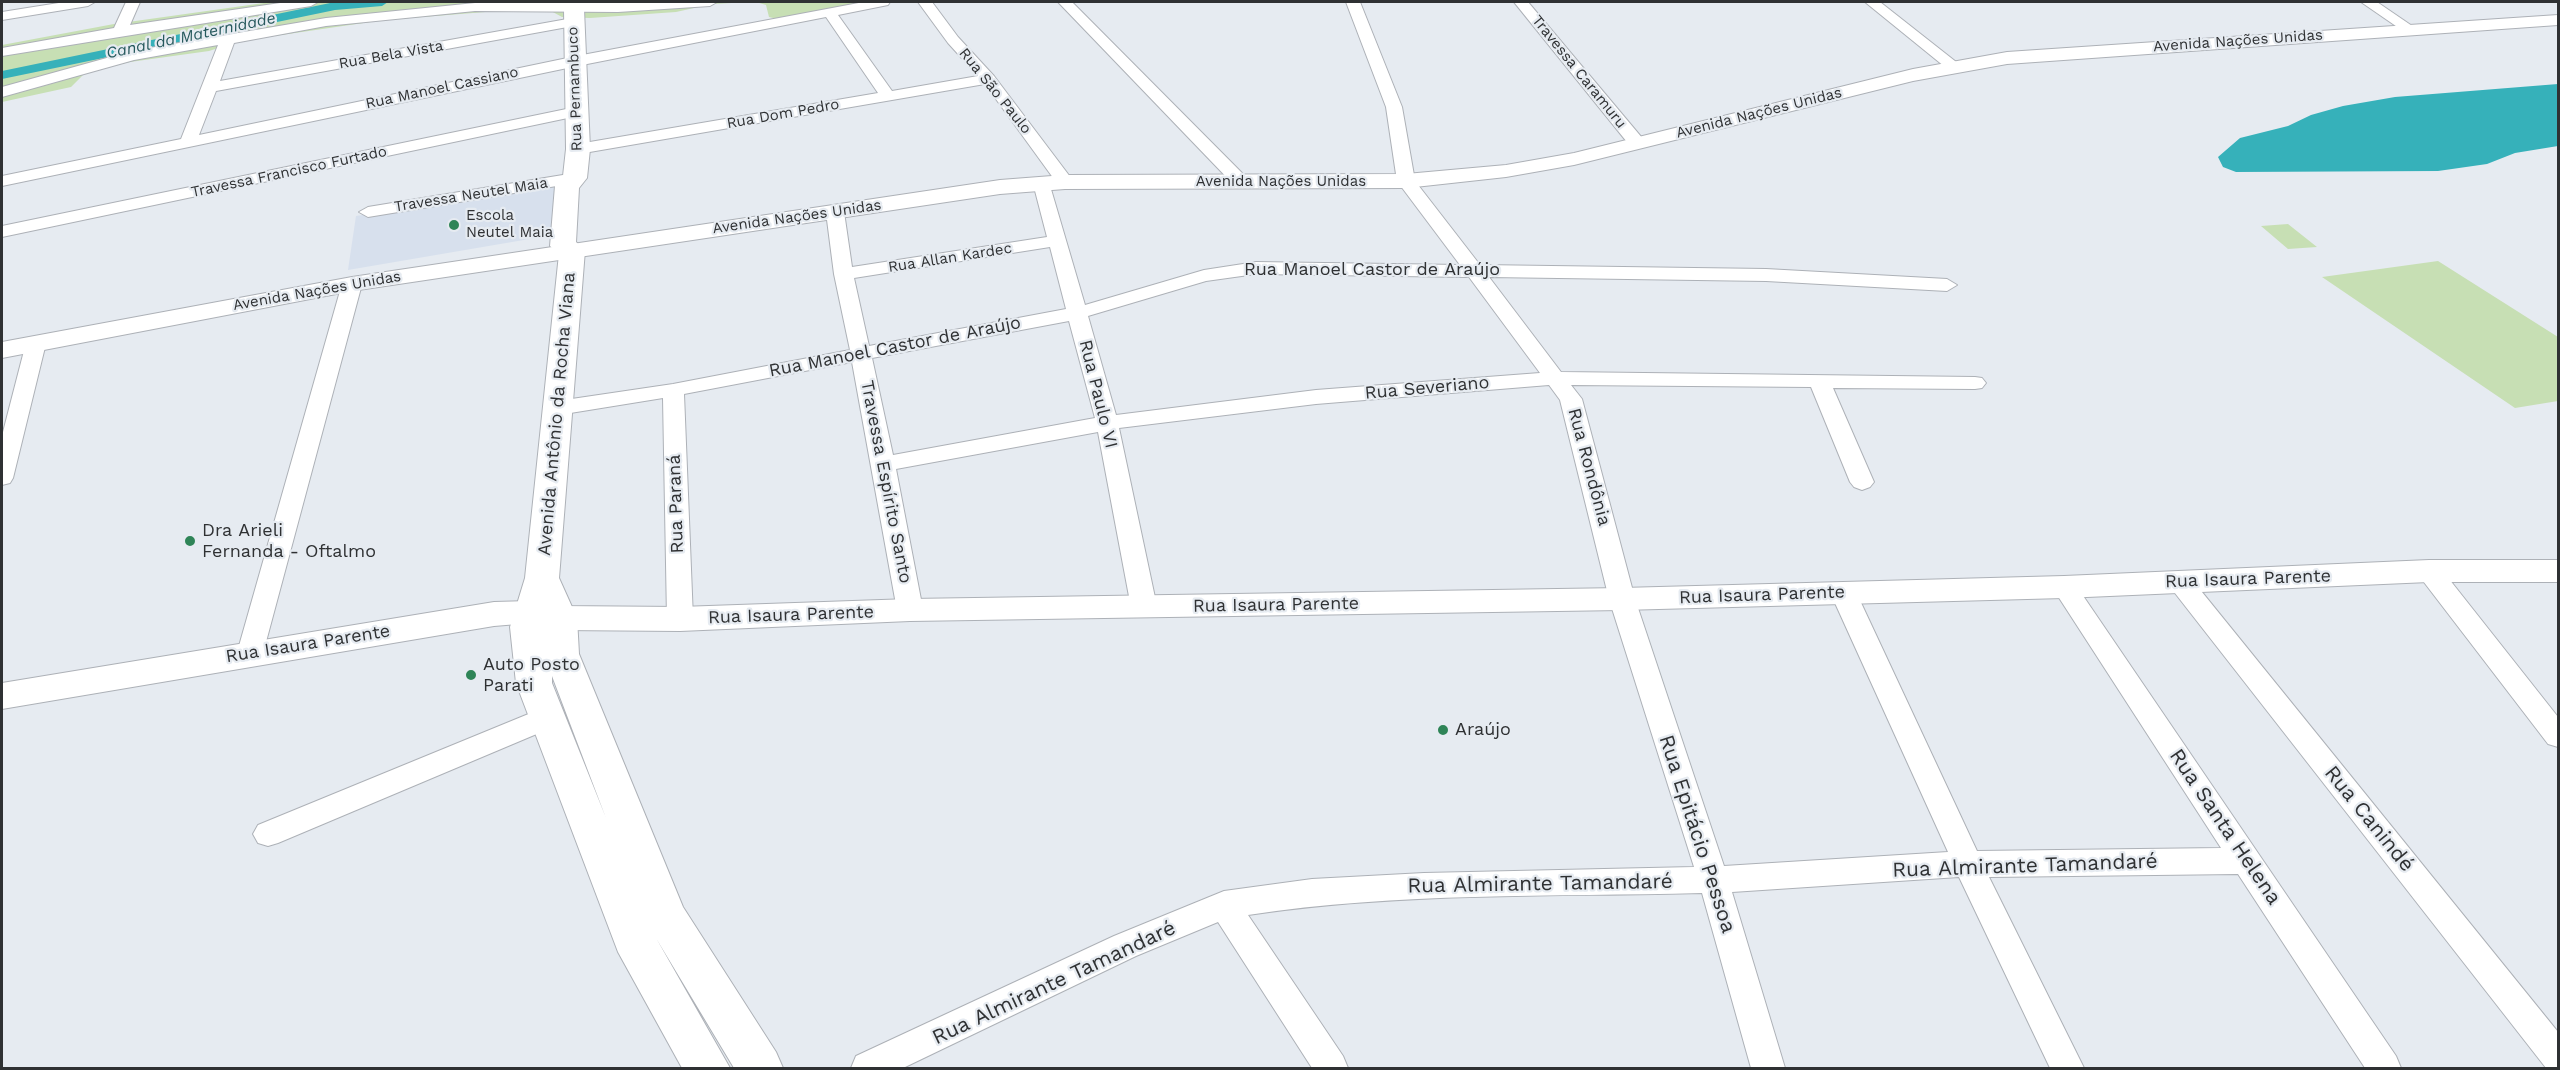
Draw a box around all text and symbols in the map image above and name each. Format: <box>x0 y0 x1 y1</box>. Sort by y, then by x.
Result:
water label: Canal da Maternidade <box>105 9 277 63</box>
street label: Travessa Caramuru <box>1528 12 1630 132</box>
street label: Rua Pernambuco <box>564 26 586 152</box>
street label: Avenida Nações Unidas <box>2152 26 2324 56</box>
street label: Rua Bela Vista <box>337 37 445 73</box>
street label: Rua São Paulo <box>955 44 1035 138</box>
street label: Rua Manoel Cassiano <box>364 63 520 113</box>
street label: Avenida Nações Unidas <box>1674 84 1844 142</box>
street label: Rua Dom Pedro <box>725 95 841 133</box>
street label: Travessa Francisco Furtado <box>189 142 389 202</box>
street label: Avenida Nações Unidas <box>1196 173 1366 191</box>
street label: Travessa Neutel Maia <box>393 174 549 216</box>
street label: Avenida Nações Unidas <box>711 196 883 238</box>
place label: Escola Neutel Maia <box>466 207 553 242</box>
marker: Escola Neutel Maia <box>447 218 461 232</box>
street label: Rua Allan Kardec <box>887 239 1013 277</box>
street label: Rua Manoel Castor de Araújo <box>1244 259 1500 281</box>
street label: Avenida Nações Unidas <box>232 267 402 315</box>
street label: Avenida Antônio da Rocha Viana <box>534 271 580 557</box>
street label: Rua Manoel Castor de Araújo <box>767 312 1023 382</box>
street label: Rua Paulo VI <box>1074 338 1122 450</box>
street label: Rua Severiano <box>1364 372 1490 404</box>
street label: Travessa Espírito Santo <box>856 379 916 585</box>
street label: Rua Rondônia <box>1563 406 1615 528</box>
street label: Rua Paraná <box>663 454 689 554</box>
place label: Dra Arieli Fernanda - Oftalmo <box>202 520 376 562</box>
marker: Dra Arieli Fernanda - Oftalmo <box>183 534 197 548</box>
street label: Rua Isaura Parente <box>2165 565 2331 593</box>
street label: Rua Isaura Parente <box>1679 581 1845 609</box>
street label: Rua Isaura Parente <box>1193 593 1359 617</box>
street label: Rua Isaura Parente <box>708 601 874 629</box>
street label: Rua Isaura Parente <box>224 620 392 668</box>
place label: Auto Posto Parati <box>483 654 580 696</box>
marker: Auto Posto Parati <box>464 668 478 682</box>
place label: Araújo <box>1455 719 1511 741</box>
marker: Araújo <box>1436 723 1450 737</box>
street label: Rua Epitácio Pessoa <box>1653 732 1741 936</box>
street label: Rua Santa Helena <box>2164 744 2286 910</box>
street label: Rua Canindé <box>2319 761 2419 877</box>
street label: Rua Almirante Tamandaré <box>1892 849 2158 883</box>
street label: Rua Almirante Tamandaré <box>1407 869 1673 899</box>
street label: Rua Almirante Tamandaré <box>928 915 1180 1051</box>

